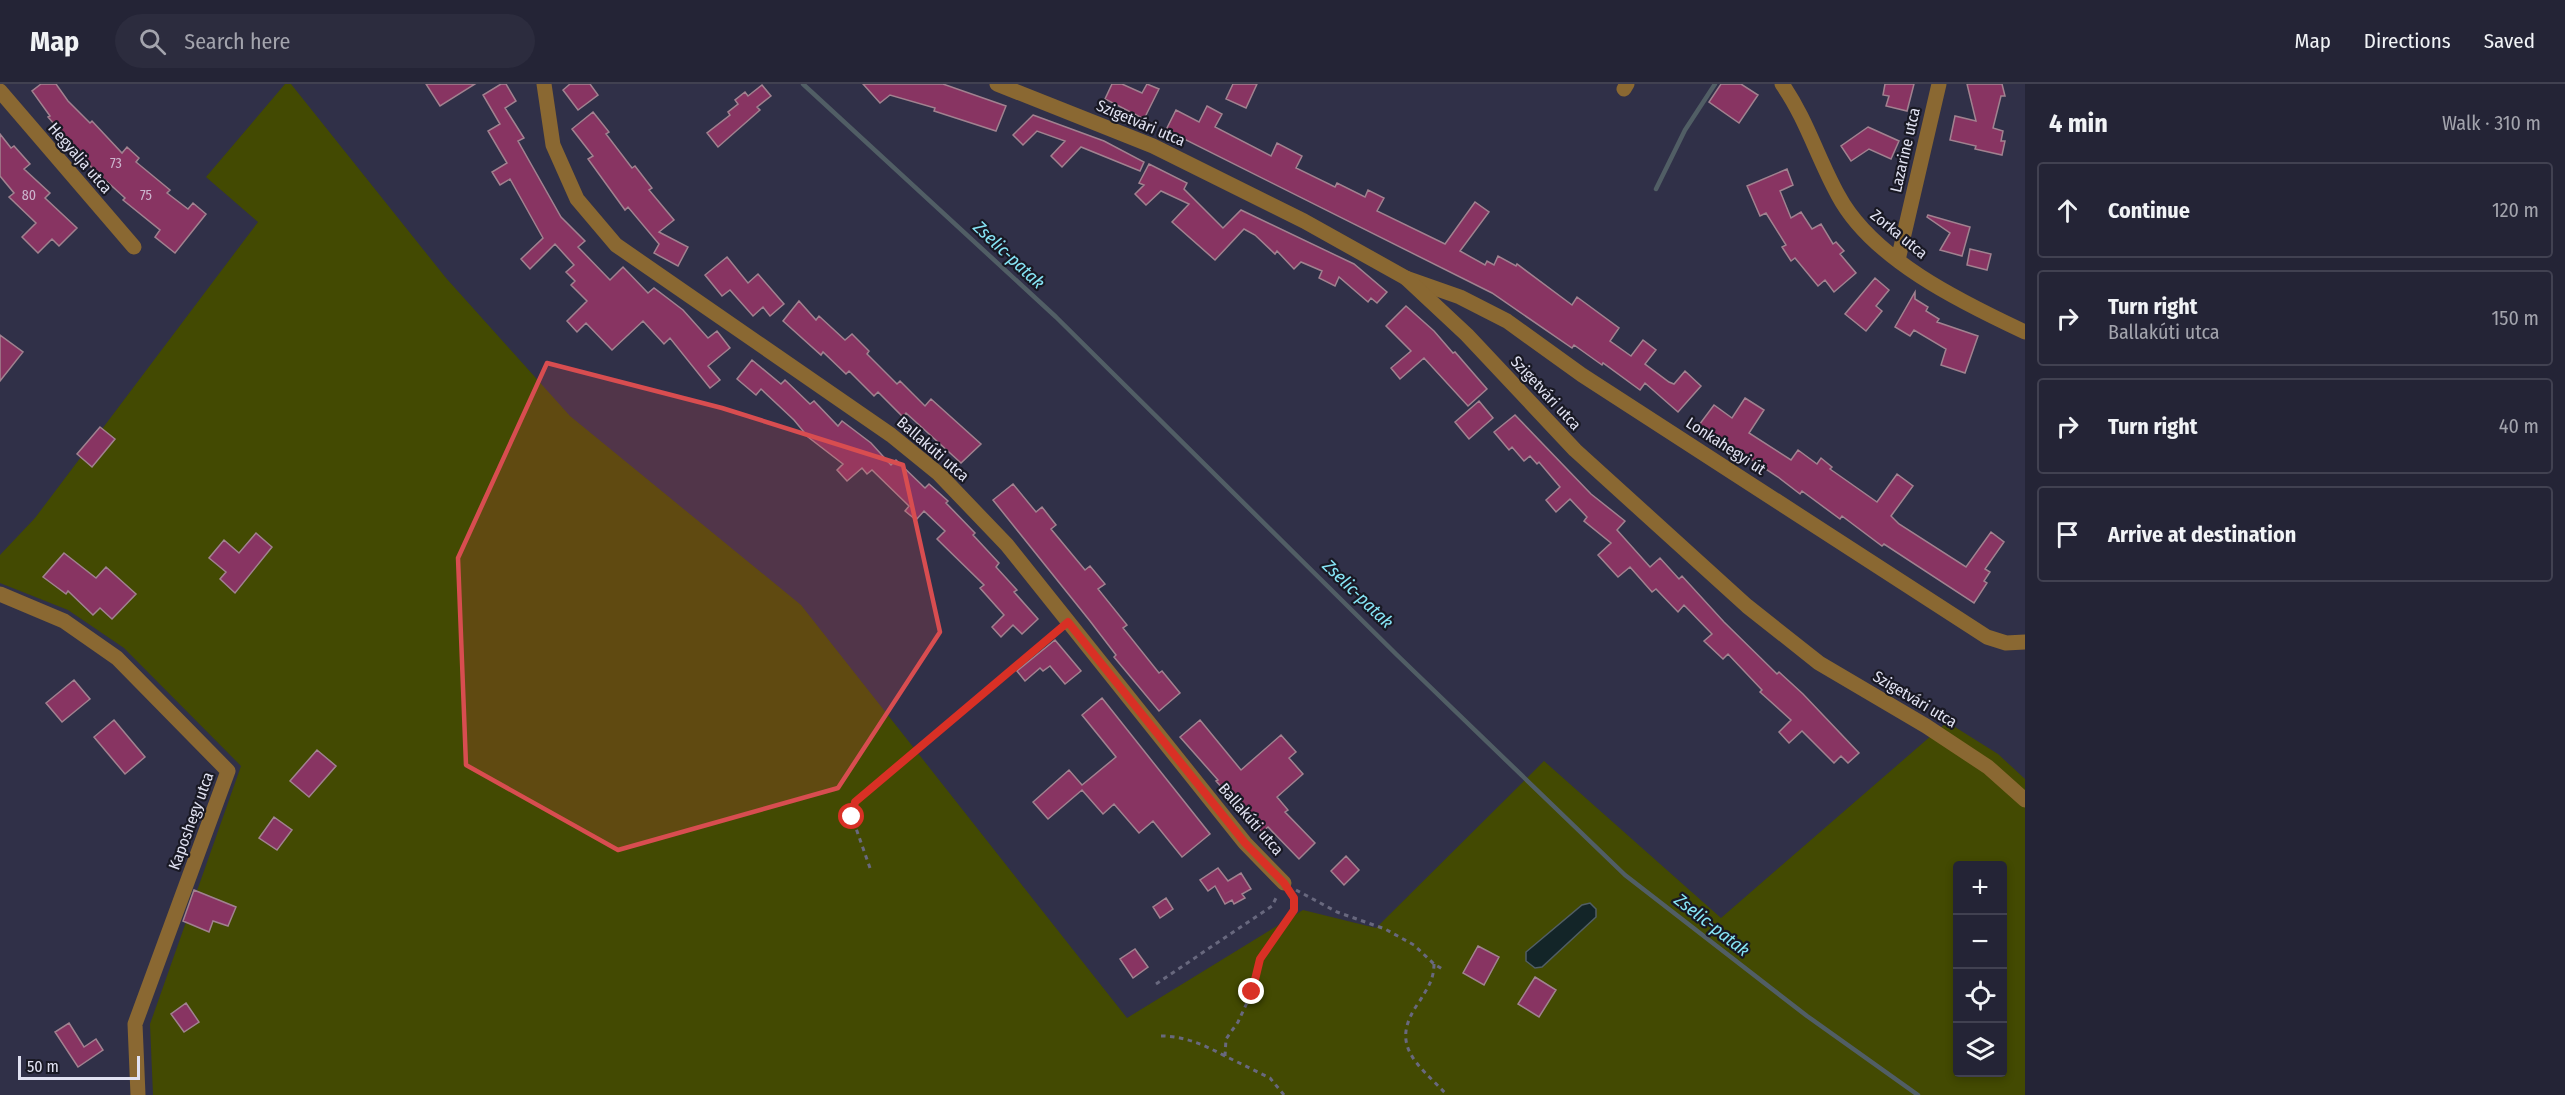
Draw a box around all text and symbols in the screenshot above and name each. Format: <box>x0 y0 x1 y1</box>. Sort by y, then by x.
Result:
search box <box>115 14 535 68</box>
text: Map <box>30 25 79 58</box>
icon: search <box>136 25 169 58</box>
text: Search here <box>184 28 290 55</box>
text: Map <box>2294 28 2331 54</box>
text: Directions <box>2364 28 2451 54</box>
text: Saved <box>2484 28 2535 54</box>
street label: Szigetvári utca <box>1094 96 1188 150</box>
street label: Lazarine utca <box>1886 106 1924 194</box>
text: 4 min <box>2049 108 2108 139</box>
text: Walk · 310 m <box>2442 111 2541 135</box>
street label: Hegyalja utca <box>44 119 116 197</box>
house number: 73 <box>110 155 122 172</box>
house number: 80 <box>22 187 36 204</box>
house number: 75 <box>140 187 152 204</box>
icon: ahead <box>2051 194 2084 227</box>
text: Continue <box>2108 197 2190 224</box>
text: 120 m <box>2492 198 2539 222</box>
street label: Zorka utca <box>1867 205 1931 263</box>
water label: Zselic-patak <box>968 216 1049 294</box>
text: Turn right <box>2108 293 2197 320</box>
icon: right <box>2051 302 2084 335</box>
text: 150 m <box>2492 306 2539 330</box>
text: Ballakúti utca <box>2108 320 2220 344</box>
street label: Szigetvári utca <box>1507 352 1585 434</box>
icon: right <box>2051 410 2084 443</box>
street label: Ballakúti utca <box>893 413 973 486</box>
street label: Lonkahegyi út <box>1683 413 1770 479</box>
text: Turn right <box>2108 413 2197 440</box>
text: 40 m <box>2499 414 2539 438</box>
icon: arrive <box>2051 518 2084 551</box>
text: Arrive at destination <box>2108 521 2296 548</box>
water label: Zselic-patak <box>1317 554 1398 633</box>
street label: Szigetvári utca <box>1870 667 1961 732</box>
street label: Kaposhegy utca <box>165 769 218 872</box>
street label: Ballakúti utca <box>1215 779 1288 859</box>
route start <box>838 803 864 829</box>
map controls <box>1953 861 2007 1077</box>
button: + <box>1953 861 2007 915</box>
water label: Zselic-patak <box>1669 888 1754 961</box>
button: − <box>1953 915 2007 969</box>
button: locate <box>1953 969 2007 1023</box>
route end <box>1238 978 1264 1004</box>
button: layers <box>1953 1023 2007 1077</box>
scale bar <box>18 1053 140 1080</box>
text: 50 m <box>27 1057 59 1076</box>

